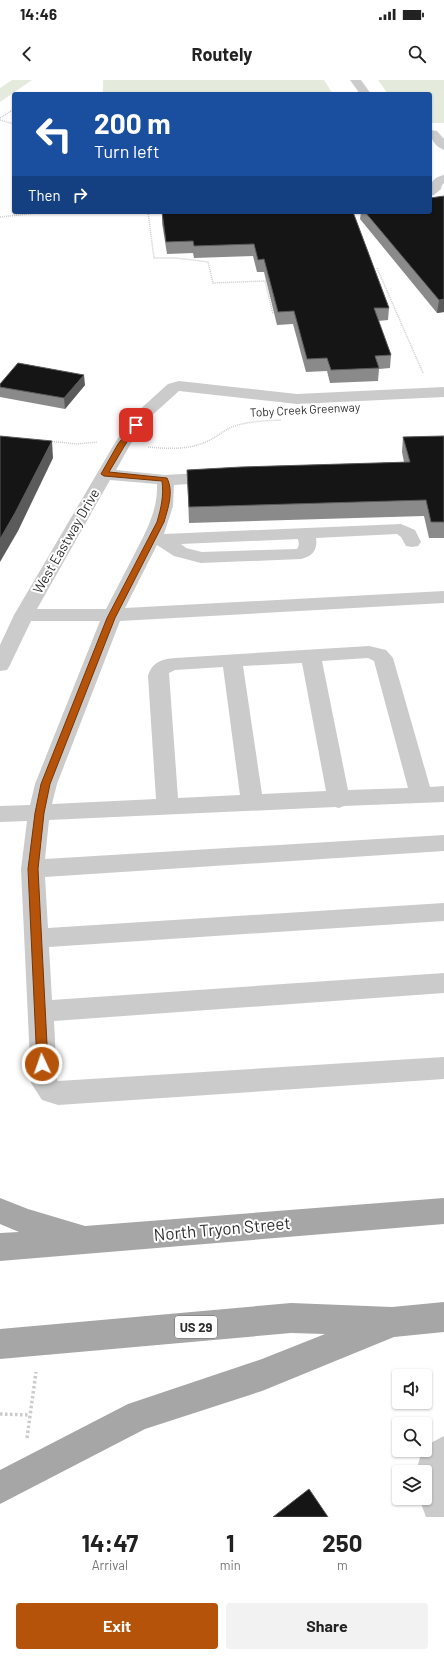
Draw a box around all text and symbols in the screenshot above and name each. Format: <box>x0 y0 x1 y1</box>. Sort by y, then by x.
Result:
text: 14:46 <box>20 5 57 23</box>
icon: back <box>16 43 38 65</box>
text: Routely <box>192 43 252 65</box>
icon: search <box>406 43 428 65</box>
text: 200 m <box>94 106 171 140</box>
icon: left <box>28 108 80 160</box>
text: Turn left <box>94 140 160 162</box>
icon: right <box>69 184 91 206</box>
text: Then <box>28 186 61 204</box>
street label: Toby Creek Greenway <box>249 399 361 419</box>
pin <box>119 408 153 442</box>
icon: arrive <box>125 414 147 436</box>
street label: West Eastway Drive <box>29 485 103 596</box>
position arrow <box>21 1043 63 1085</box>
street label: North Tryon Street <box>153 1212 291 1244</box>
road number: US 29 <box>175 1316 217 1338</box>
map controls <box>392 1369 432 1505</box>
button: sound <box>392 1369 432 1409</box>
button: search <box>392 1417 432 1457</box>
button: layers <box>392 1465 432 1505</box>
text: 14:47 <box>82 1528 138 1557</box>
text: 1 <box>226 1528 234 1557</box>
text: 250 <box>322 1528 362 1557</box>
text: Arrival <box>92 1557 128 1573</box>
text: min <box>220 1557 241 1573</box>
text: m <box>337 1557 348 1573</box>
button: Exit <box>16 1603 218 1649</box>
button: Share <box>226 1603 428 1649</box>

